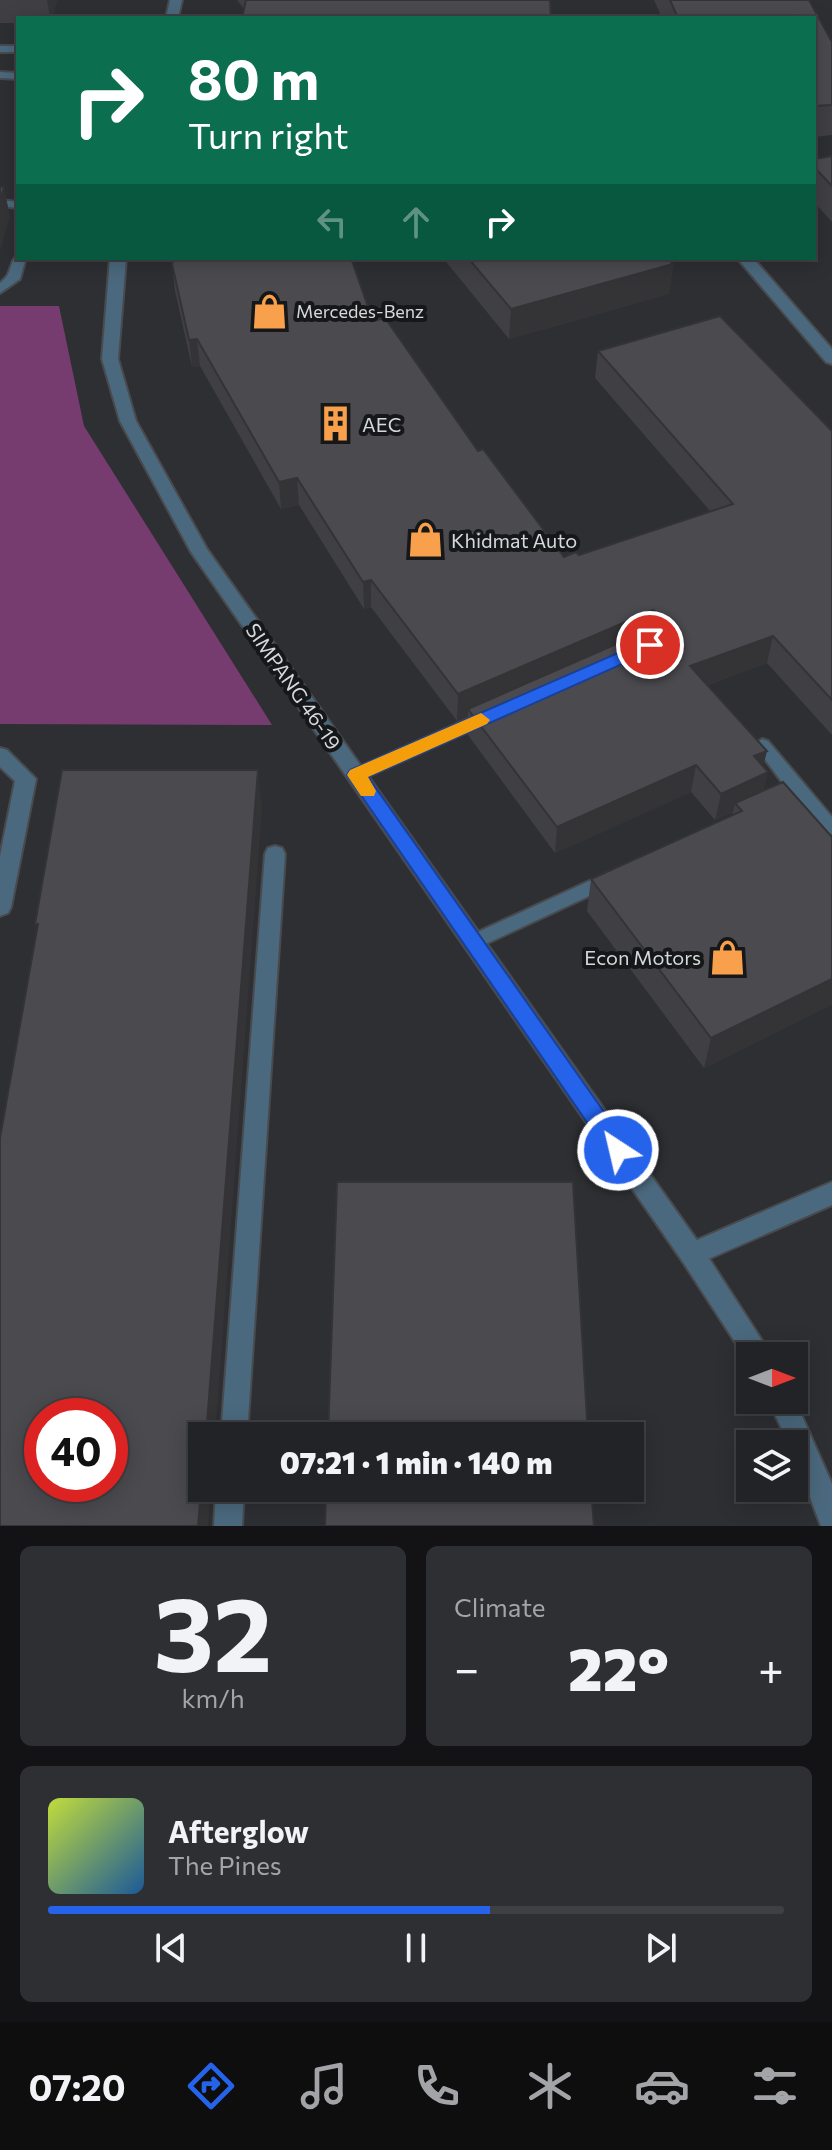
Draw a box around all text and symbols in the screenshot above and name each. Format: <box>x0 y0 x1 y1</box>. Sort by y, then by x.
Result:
text: 80 m <box>188 43 319 112</box>
icon: right <box>56 48 160 152</box>
text: Turn right <box>188 112 349 156</box>
icon: left <box>310 200 354 244</box>
icon: ahead <box>394 200 438 244</box>
icon: right <box>478 200 522 244</box>
shop icon: Mercedes-Benz <box>251 292 289 330</box>
place label: Mercedes-Benz <box>296 300 424 322</box>
building icon: AEC <box>317 405 355 443</box>
place label: AEC <box>362 412 401 436</box>
shop icon: Khidmat Auto <box>406 521 444 559</box>
place label: Khidmat Auto <box>451 528 577 552</box>
pin <box>616 611 684 679</box>
street label: SIMPANG 46-19 <box>242 618 346 754</box>
icon: arrive <box>628 623 672 667</box>
shop icon: Econ Motors <box>708 938 746 976</box>
place label: Econ Motors <box>584 945 701 969</box>
position arrow <box>576 1108 660 1192</box>
north arrow <box>736 1342 808 1414</box>
map controls <box>736 1342 808 1502</box>
speed limit sign: 40 <box>24 1398 128 1502</box>
button: layers <box>736 1430 808 1502</box>
text: 07:21 · 1 min · 140 m <box>280 1443 552 1480</box>
text: 32 <box>153 1566 273 1693</box>
text: Climate <box>454 1591 546 1622</box>
text: 22° <box>568 1630 669 1703</box>
text: − <box>454 1640 479 1694</box>
text: + <box>758 1640 784 1694</box>
text: km/h <box>181 1682 245 1713</box>
text: Afterglow <box>168 1812 309 1849</box>
text: The Pines <box>168 1849 282 1880</box>
icon: previous <box>149 1926 193 1970</box>
icon: pause <box>394 1926 438 1970</box>
icon: next <box>639 1926 683 1970</box>
icon: directions <box>183 2058 239 2114</box>
icon: music <box>296 2058 352 2114</box>
icon: phone <box>409 2058 465 2114</box>
icon: climate <box>522 2058 578 2114</box>
icon: car <box>634 2058 690 2114</box>
icon: filters <box>747 2058 803 2114</box>
text: 07:20 <box>28 2064 126 2108</box>

